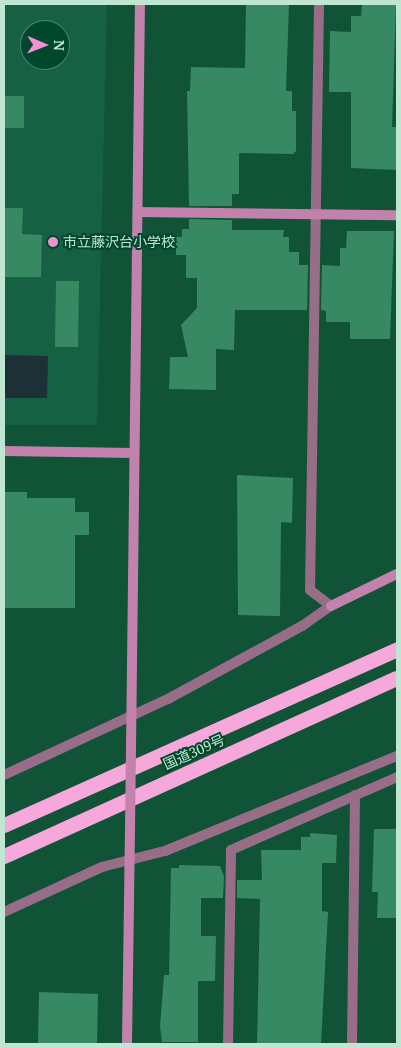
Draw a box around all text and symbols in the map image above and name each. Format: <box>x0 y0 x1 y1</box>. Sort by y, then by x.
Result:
north arrow <box>20 20 70 70</box>
text: N <box>50 40 69 51</box>
place label: 市立藤沢台小学校 <box>63 234 175 250</box>
marker: 市立藤沢台小学校 <box>47 236 59 248</box>
street label: 国道309号 <box>161 731 227 773</box>

